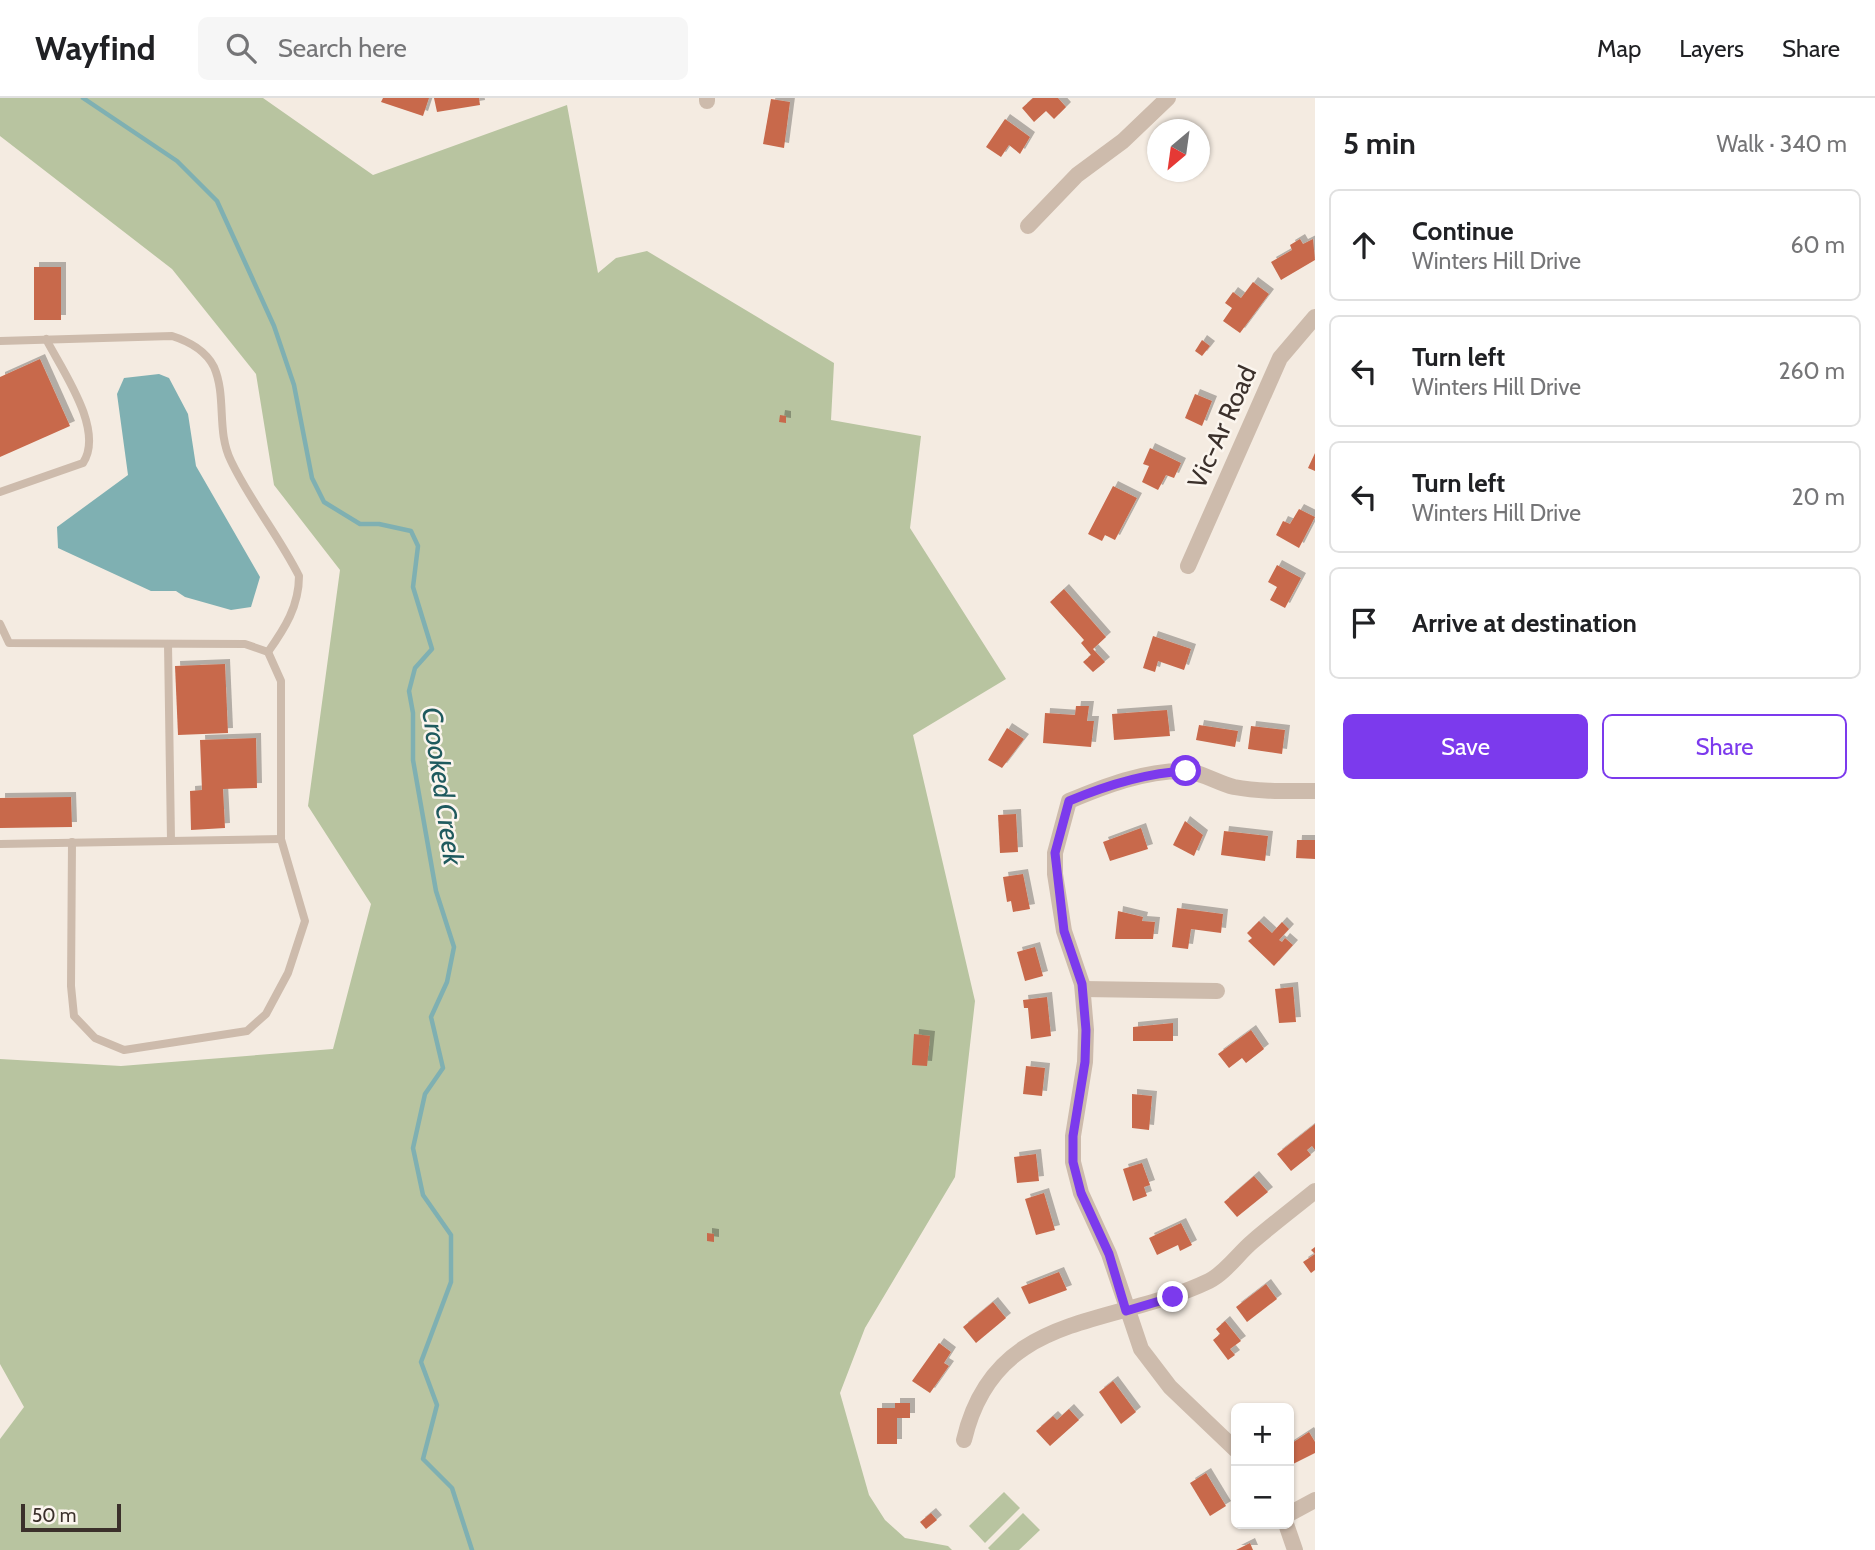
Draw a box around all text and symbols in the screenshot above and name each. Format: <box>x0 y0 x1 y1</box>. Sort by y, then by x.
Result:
search box <box>198 17 688 80</box>
text: Wayfind <box>35 28 156 68</box>
icon: search <box>222 29 260 67</box>
text: Search here <box>278 32 407 64</box>
text: Map <box>1597 34 1641 63</box>
text: Layers <box>1679 34 1744 63</box>
text: Share <box>1782 34 1840 63</box>
north arrow <box>1147 119 1210 182</box>
text: 5 min <box>1343 125 1416 162</box>
text: Walk · 340 m <box>1716 130 1847 158</box>
text: Continue <box>1412 215 1514 247</box>
icon: ahead <box>1345 226 1383 264</box>
text: 60 m <box>1791 231 1845 259</box>
text: Winters Hill Drive <box>1412 247 1581 275</box>
text: Turn left <box>1412 341 1505 373</box>
icon: left <box>1345 352 1383 390</box>
text: 260 m <box>1778 357 1845 385</box>
street label: Vic-Ar Road <box>1181 361 1263 493</box>
text: Winters Hill Drive <box>1412 373 1581 401</box>
text: Turn left <box>1412 467 1505 499</box>
icon: left <box>1345 478 1383 516</box>
text: 20 m <box>1792 483 1845 511</box>
text: Winters Hill Drive <box>1412 499 1581 527</box>
icon: arrive <box>1345 604 1383 642</box>
text: Arrive at destination <box>1412 607 1637 639</box>
water label: Crooked Creek <box>415 705 471 868</box>
button: Save <box>1343 714 1588 779</box>
button: Share <box>1602 714 1847 779</box>
route start <box>1170 755 1201 786</box>
route end <box>1157 1281 1188 1312</box>
map controls <box>1231 1403 1294 1529</box>
button: + <box>1231 1403 1294 1466</box>
button: − <box>1231 1466 1294 1529</box>
scale bar <box>21 1501 121 1533</box>
text: 50 m <box>32 1504 76 1527</box>

